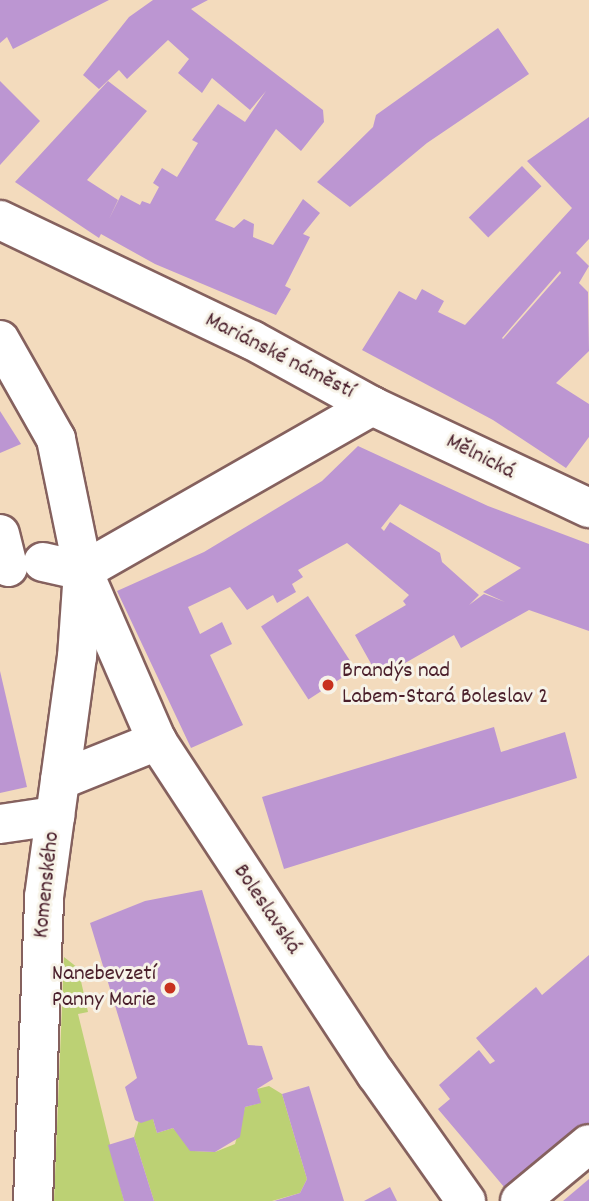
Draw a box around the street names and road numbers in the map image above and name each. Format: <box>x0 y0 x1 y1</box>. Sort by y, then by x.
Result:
street label: Mariánské náměstí <box>200 308 358 406</box>
street label: Mělnická <box>441 429 519 487</box>
street label: Komenského <box>29 830 67 940</box>
street label: Boleslavská <box>226 860 306 960</box>

